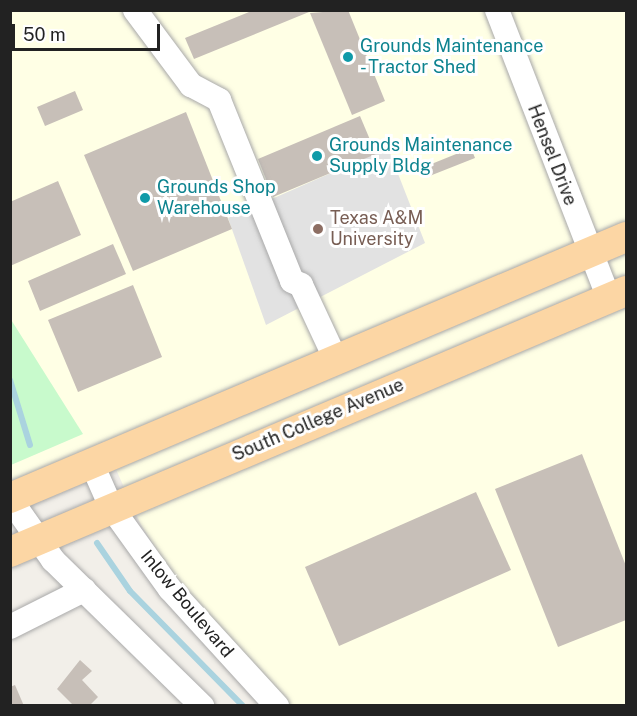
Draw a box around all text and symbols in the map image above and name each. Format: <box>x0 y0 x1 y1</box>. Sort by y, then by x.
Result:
scale bar <box>15 12 164 50</box>
text: 50 m <box>23 24 66 45</box>
place label: Grounds Maintenance - Tractor Shed <box>360 36 543 78</box>
marker: Grounds Maintenance - Tractor Shed <box>341 50 355 64</box>
street label: Hensel Drive <box>523 101 581 209</box>
place label: Grounds Maintenance Supply Bldg <box>329 135 512 178</box>
marker: Grounds Maintenance Supply Bldg <box>310 149 324 163</box>
place label: Grounds Shop Warehouse <box>157 177 276 219</box>
marker: Grounds Shop Warehouse <box>138 191 152 205</box>
place label: Texas A&M University <box>330 208 424 250</box>
marker: Texas A&M University <box>311 222 325 236</box>
street label: South College Avenue <box>229 374 407 466</box>
street label: Inlow Boulevard <box>136 546 238 662</box>

